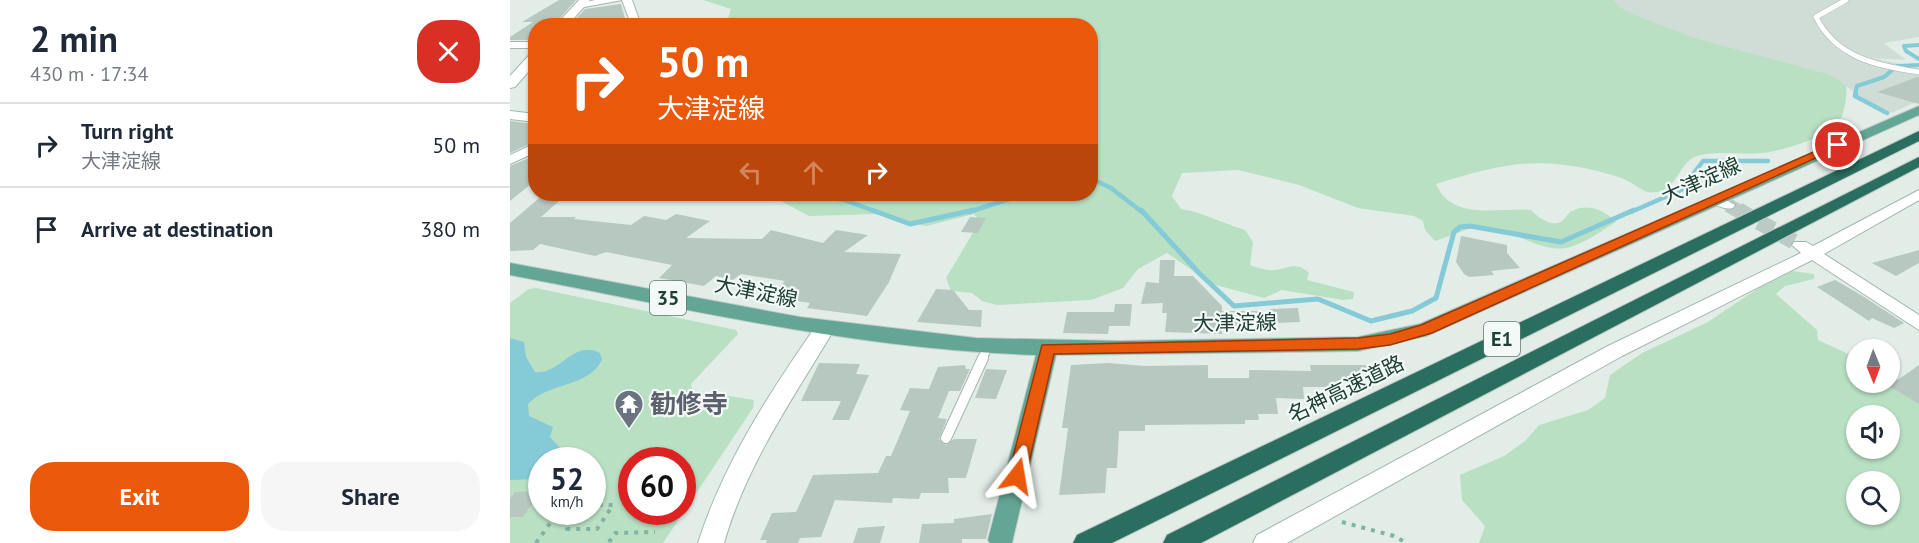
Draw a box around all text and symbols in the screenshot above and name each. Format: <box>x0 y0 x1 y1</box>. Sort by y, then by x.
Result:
text: 2 min <box>30 15 118 62</box>
button: close <box>417 20 480 83</box>
text: 50 m <box>657 34 749 89</box>
icon: right <box>558 42 636 120</box>
text: 430 m · 17:34 <box>30 61 148 87</box>
text: 大津淀線 <box>657 91 765 125</box>
text: Turn right <box>81 117 173 145</box>
pin <box>1812 119 1863 170</box>
icon: arrive <box>1821 128 1854 161</box>
icon: right <box>30 129 63 162</box>
text: 50 m <box>432 131 480 159</box>
text: 大津淀線 <box>81 148 161 174</box>
street label: 大津淀線 <box>1657 151 1745 210</box>
icon: left <box>734 156 767 189</box>
icon: ahead <box>797 156 830 189</box>
icon: right <box>860 156 893 189</box>
icon: arrive <box>30 213 63 246</box>
text: Arrive at destination <box>81 215 273 243</box>
text: 380 m <box>420 215 480 243</box>
street label: 大津淀線 <box>712 270 800 313</box>
road number: 35 <box>650 281 686 315</box>
street label: 大津淀線 <box>1193 308 1277 337</box>
road number: E1 <box>1484 322 1520 356</box>
north arrow <box>1846 339 1900 393</box>
map controls <box>1846 339 1900 525</box>
street label: 名神高速道路 <box>1283 349 1408 428</box>
place label: 勧修寺 <box>650 387 728 420</box>
temple icon: 勧修寺 <box>613 388 645 430</box>
button: sound <box>1846 405 1900 459</box>
position arrow <box>985 444 1049 508</box>
speed limit sign: 60 <box>618 447 696 525</box>
text: 52 <box>550 459 584 498</box>
button: Exit <box>30 462 249 531</box>
button: Share <box>261 462 480 531</box>
button: search <box>1846 471 1900 525</box>
text: km/h <box>551 492 583 511</box>

